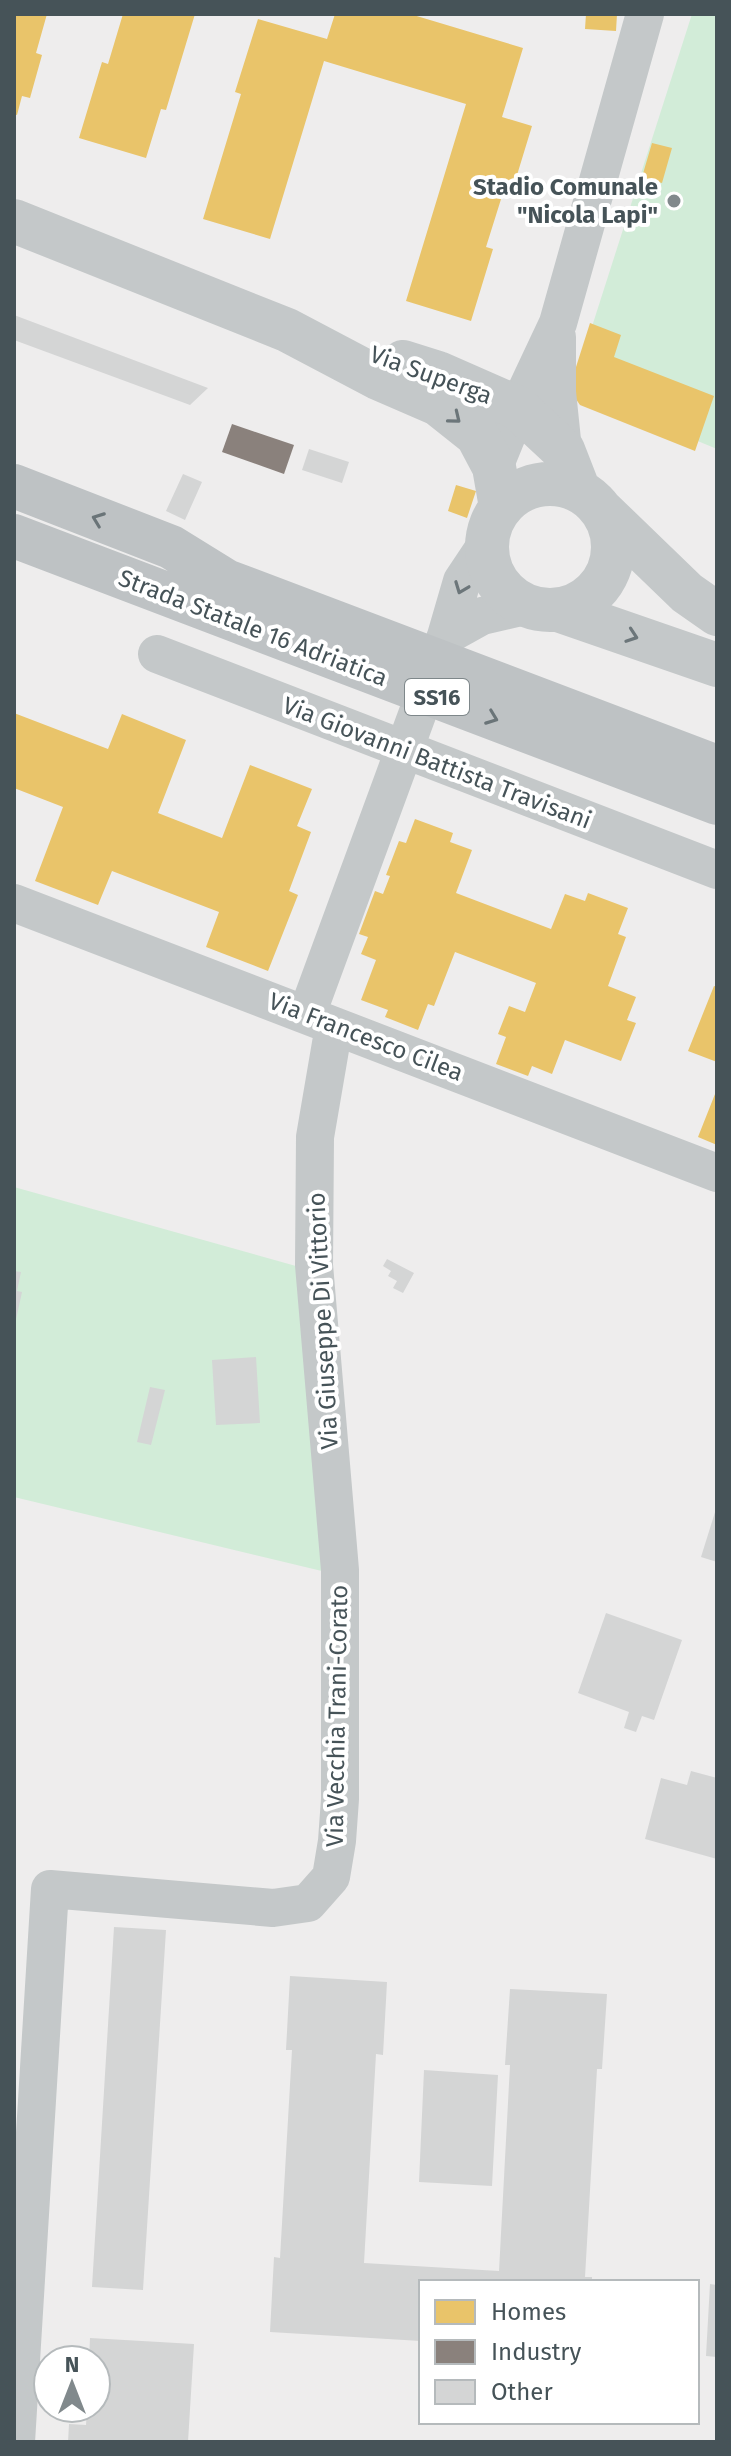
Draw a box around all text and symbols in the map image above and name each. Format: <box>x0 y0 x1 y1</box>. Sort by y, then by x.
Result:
place label: Stadio Comunale "Nicola Lapi" <box>473 173 658 229</box>
marker: Stadio Comunale "Nicola Lapi" <box>665 192 683 210</box>
street label: Via Superga <box>366 340 496 410</box>
one-way arrow <box>446 408 460 423</box>
one-way arrow <box>92 512 106 529</box>
street label: Strada Statale 16 Adriatica <box>115 564 391 692</box>
one-way arrow <box>454 580 471 594</box>
one-way arrow <box>624 626 638 642</box>
road number: SS16 <box>405 679 469 715</box>
street label: Via Giovanni Battista Travisani <box>279 691 595 835</box>
one-way arrow <box>484 708 498 725</box>
street label: Via Francesco Cilea <box>265 987 467 1087</box>
street label: Via Giuseppe Di Vittorio <box>302 1192 344 1450</box>
street label: Via Vecchia Trani-Corato <box>321 1585 353 1847</box>
legend <box>419 2280 699 2424</box>
text: Homes <box>491 2298 566 2326</box>
text: Industry <box>491 2338 582 2366</box>
north arrow <box>32 2344 112 2424</box>
text: N <box>65 2351 79 2378</box>
text: Other <box>491 2378 553 2406</box>

